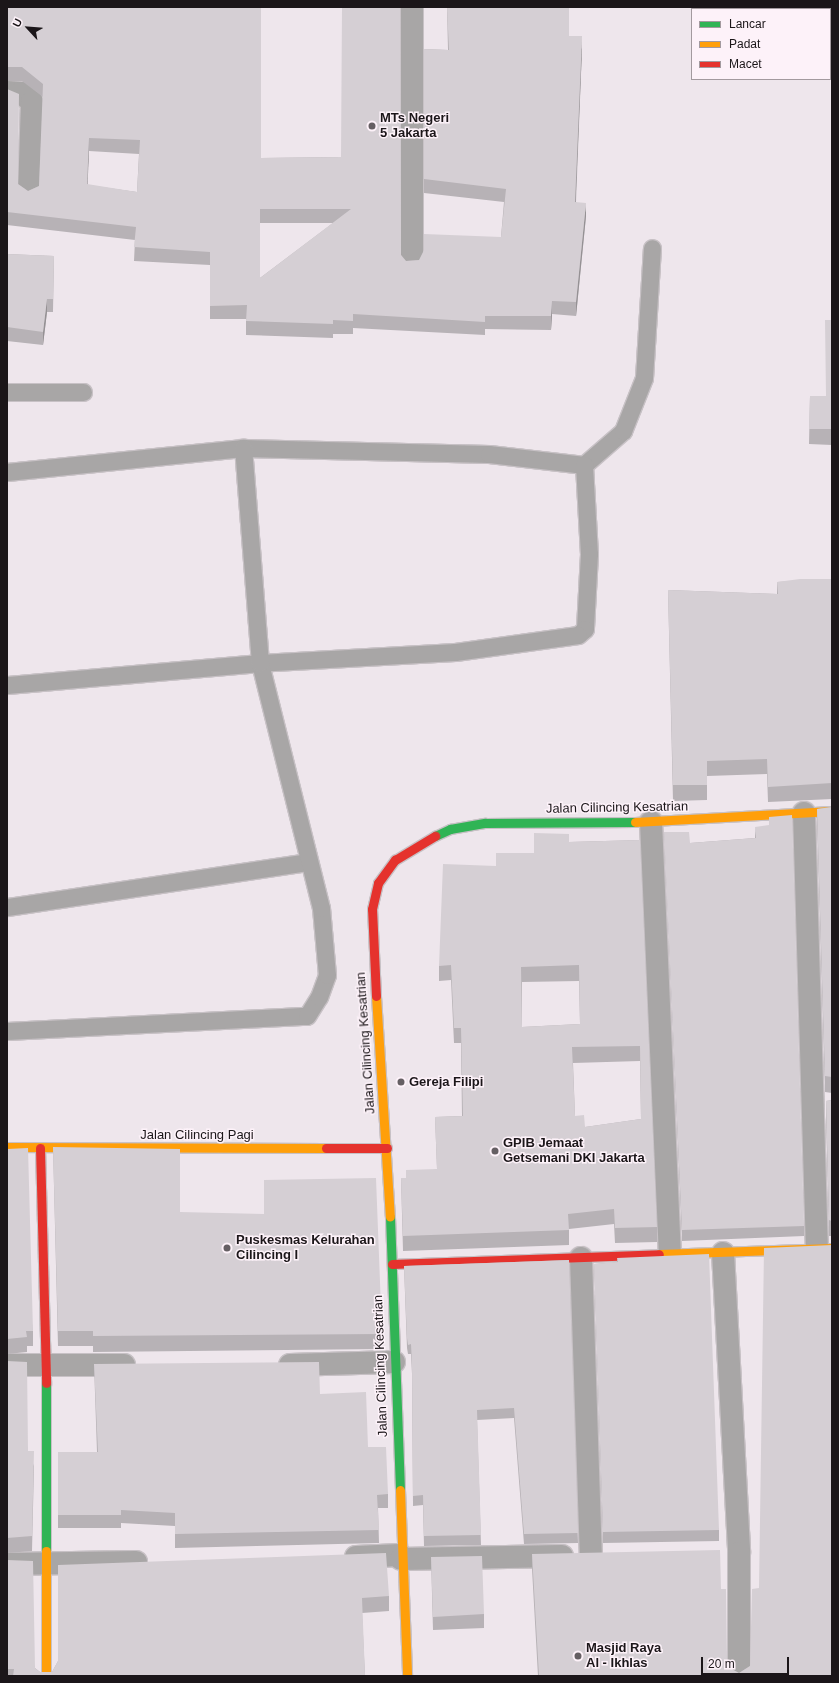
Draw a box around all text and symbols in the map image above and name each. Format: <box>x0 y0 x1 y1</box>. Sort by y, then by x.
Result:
north arrow <box>8 8 48 48</box>
legend <box>691 8 831 80</box>
text: U <box>10 17 24 29</box>
text: Lancar <box>729 17 766 31</box>
text: Padat <box>729 37 760 51</box>
text: Macet <box>729 57 762 71</box>
place label: MTs Negeri 5 Jakarta <box>380 111 449 142</box>
marker: MTs Negeri 5 Jakarta <box>367 121 377 131</box>
street label: Jalan Cilincing Kesatrian <box>546 799 688 817</box>
street label: Jalan Cilincing Kesatrian <box>353 971 379 1115</box>
place label: Gereja Filipi <box>409 1074 483 1090</box>
marker: Gereja Filipi <box>396 1077 406 1087</box>
street label: Jalan Cilincing Pagi <box>140 1127 254 1143</box>
place label: GPIB Jemaat Getsemani DKI Jakarta <box>503 1136 645 1167</box>
marker: GPIB Jemaat Getsemani DKI Jakarta <box>490 1146 500 1156</box>
place label: Puskesmas Kelurahan Cilincing I <box>236 1233 375 1264</box>
marker: Puskesmas Kelurahan Cilincing I <box>221 1242 233 1254</box>
street label: Jalan Cilincing Kesatrian <box>371 1295 391 1437</box>
place label: Masjid Raya Al - Ikhlas <box>586 1641 661 1672</box>
scale bar <box>703 1649 791 1675</box>
marker: Masjid Raya Al - Ikhlas <box>573 1651 583 1661</box>
text: 20 m <box>708 1657 735 1671</box>

